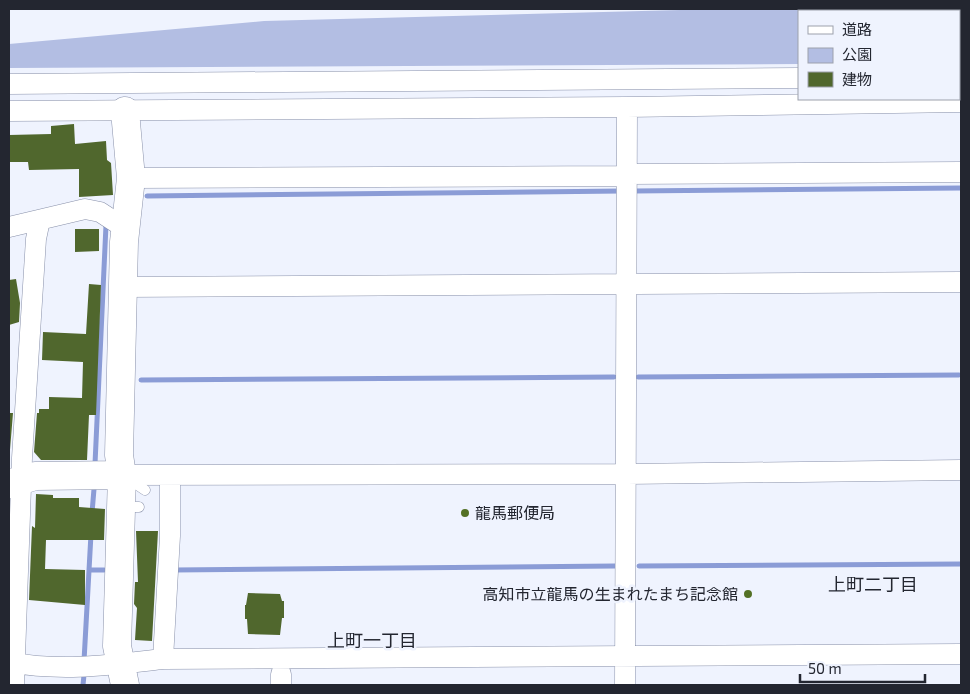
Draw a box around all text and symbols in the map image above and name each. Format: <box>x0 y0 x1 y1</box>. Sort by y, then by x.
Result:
legend <box>798 10 960 100</box>
text: 道路 <box>842 20 872 38</box>
text: 公園 <box>842 45 872 63</box>
text: 建物 <box>842 70 872 88</box>
place label: 龍馬郵便局 <box>475 503 555 522</box>
marker: 龍馬郵便局 <box>459 507 471 519</box>
district label: 上町二丁目 <box>828 573 918 595</box>
place label: 高知市立龍馬の生まれたまち記念館 <box>482 584 738 603</box>
marker: 高知市立龍馬の生まれたまち記念館 <box>742 588 754 600</box>
district label: 上町一丁目 <box>327 629 417 651</box>
scale bar <box>800 652 925 684</box>
text: 50 m <box>808 659 842 677</box>

